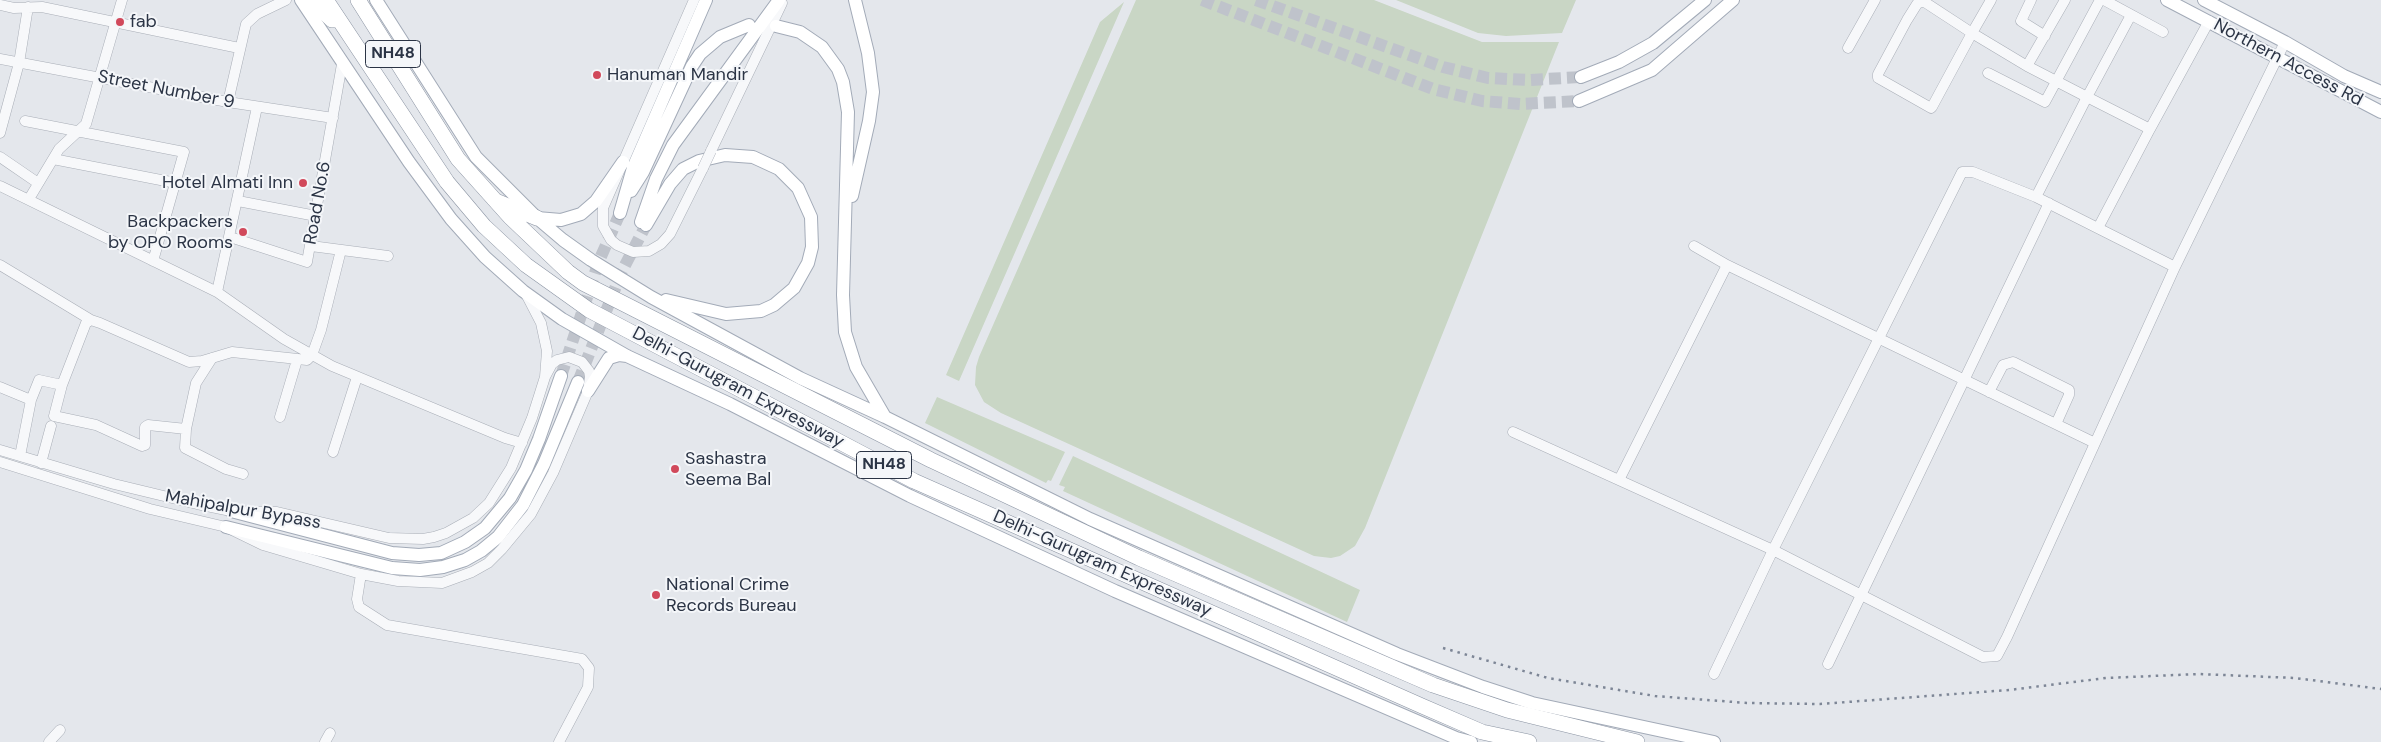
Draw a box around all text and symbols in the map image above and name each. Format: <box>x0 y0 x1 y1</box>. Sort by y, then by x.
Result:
place label: fab <box>130 11 157 33</box>
street label: Northern Access Rd <box>2210 15 2366 111</box>
marker: fab <box>114 16 126 28</box>
road number: NH48 <box>366 41 420 68</box>
place label: Hanuman Mandir <box>607 64 748 86</box>
street label: Street Number 9 <box>96 66 236 114</box>
marker: Hanuman Mandir <box>591 69 603 81</box>
street label: Road No.6 <box>300 160 336 246</box>
place label: Hotel Almati Inn <box>162 172 293 194</box>
marker: Hotel Almati Inn <box>297 177 309 189</box>
place label: Backpackers by OPO Rooms <box>108 211 233 253</box>
marker: Backpackers by OPO Rooms <box>237 226 249 238</box>
street label: Delhi-Gurugram Expressway <box>628 323 848 453</box>
place label: Sashastra Seema Bal <box>685 448 771 490</box>
road number: NH48 <box>856 452 912 478</box>
marker: Sashastra Seema Bal <box>669 463 681 475</box>
street label: Mahipalpur Bypass <box>163 486 323 534</box>
street label: Delhi-Gurugram Expressway <box>989 506 1215 622</box>
place label: National Crime Records Bureau <box>666 574 797 616</box>
marker: National Crime Records Bureau <box>650 589 662 601</box>

